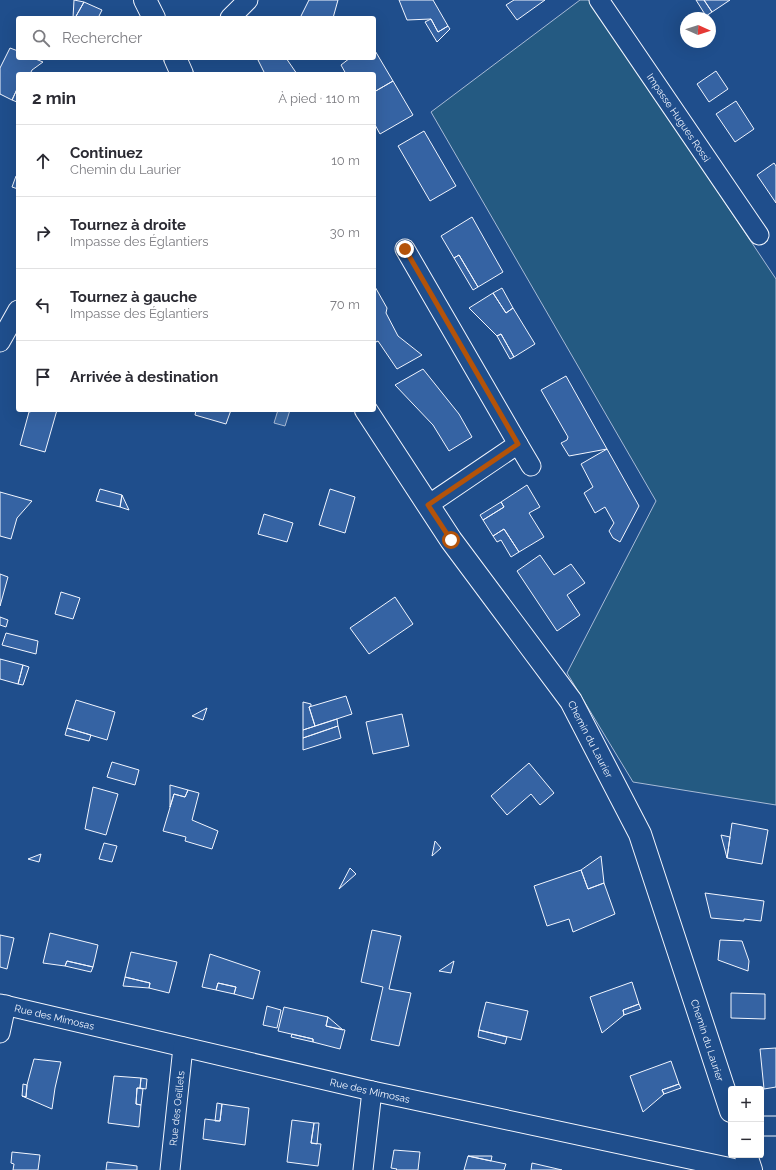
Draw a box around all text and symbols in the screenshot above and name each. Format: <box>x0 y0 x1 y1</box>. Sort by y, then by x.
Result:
north arrow <box>680 12 716 48</box>
search box <box>16 16 376 60</box>
icon: search <box>30 27 52 49</box>
text: Rechercher <box>62 29 142 47</box>
street label: Impasse Hugues Rossi <box>645 71 712 164</box>
text: 2 min <box>32 88 76 108</box>
text: À pied · 110 m <box>278 91 360 106</box>
text: Continuez <box>70 144 143 162</box>
icon: ahead <box>32 150 54 172</box>
text: 10 m <box>331 153 360 168</box>
text: Chemin du Laurier <box>70 162 181 177</box>
text: Tournez à droite <box>70 216 186 234</box>
icon: right <box>32 222 54 244</box>
text: 30 m <box>330 225 360 240</box>
text: Impasse des Églantiers <box>70 234 209 249</box>
route end <box>396 240 414 258</box>
text: Tournez à gauche <box>70 288 197 306</box>
icon: left <box>32 294 54 316</box>
text: 70 m <box>330 297 360 312</box>
text: Impasse des Églantiers <box>70 306 209 321</box>
icon: arrive <box>32 366 54 388</box>
text: Arrivée à destination <box>70 368 218 386</box>
route start <box>442 531 460 549</box>
street label: Chemin du Laurier <box>566 699 615 780</box>
street label: Chemin du Laurier <box>689 998 726 1083</box>
street label: Rue des Mimosas <box>13 1003 96 1032</box>
street label: Rue des Oeillets <box>168 1070 186 1146</box>
street label: Rue des Mimosas <box>329 1076 411 1105</box>
map controls <box>728 1086 764 1158</box>
button: + <box>728 1086 764 1122</box>
button: − <box>728 1122 764 1158</box>

